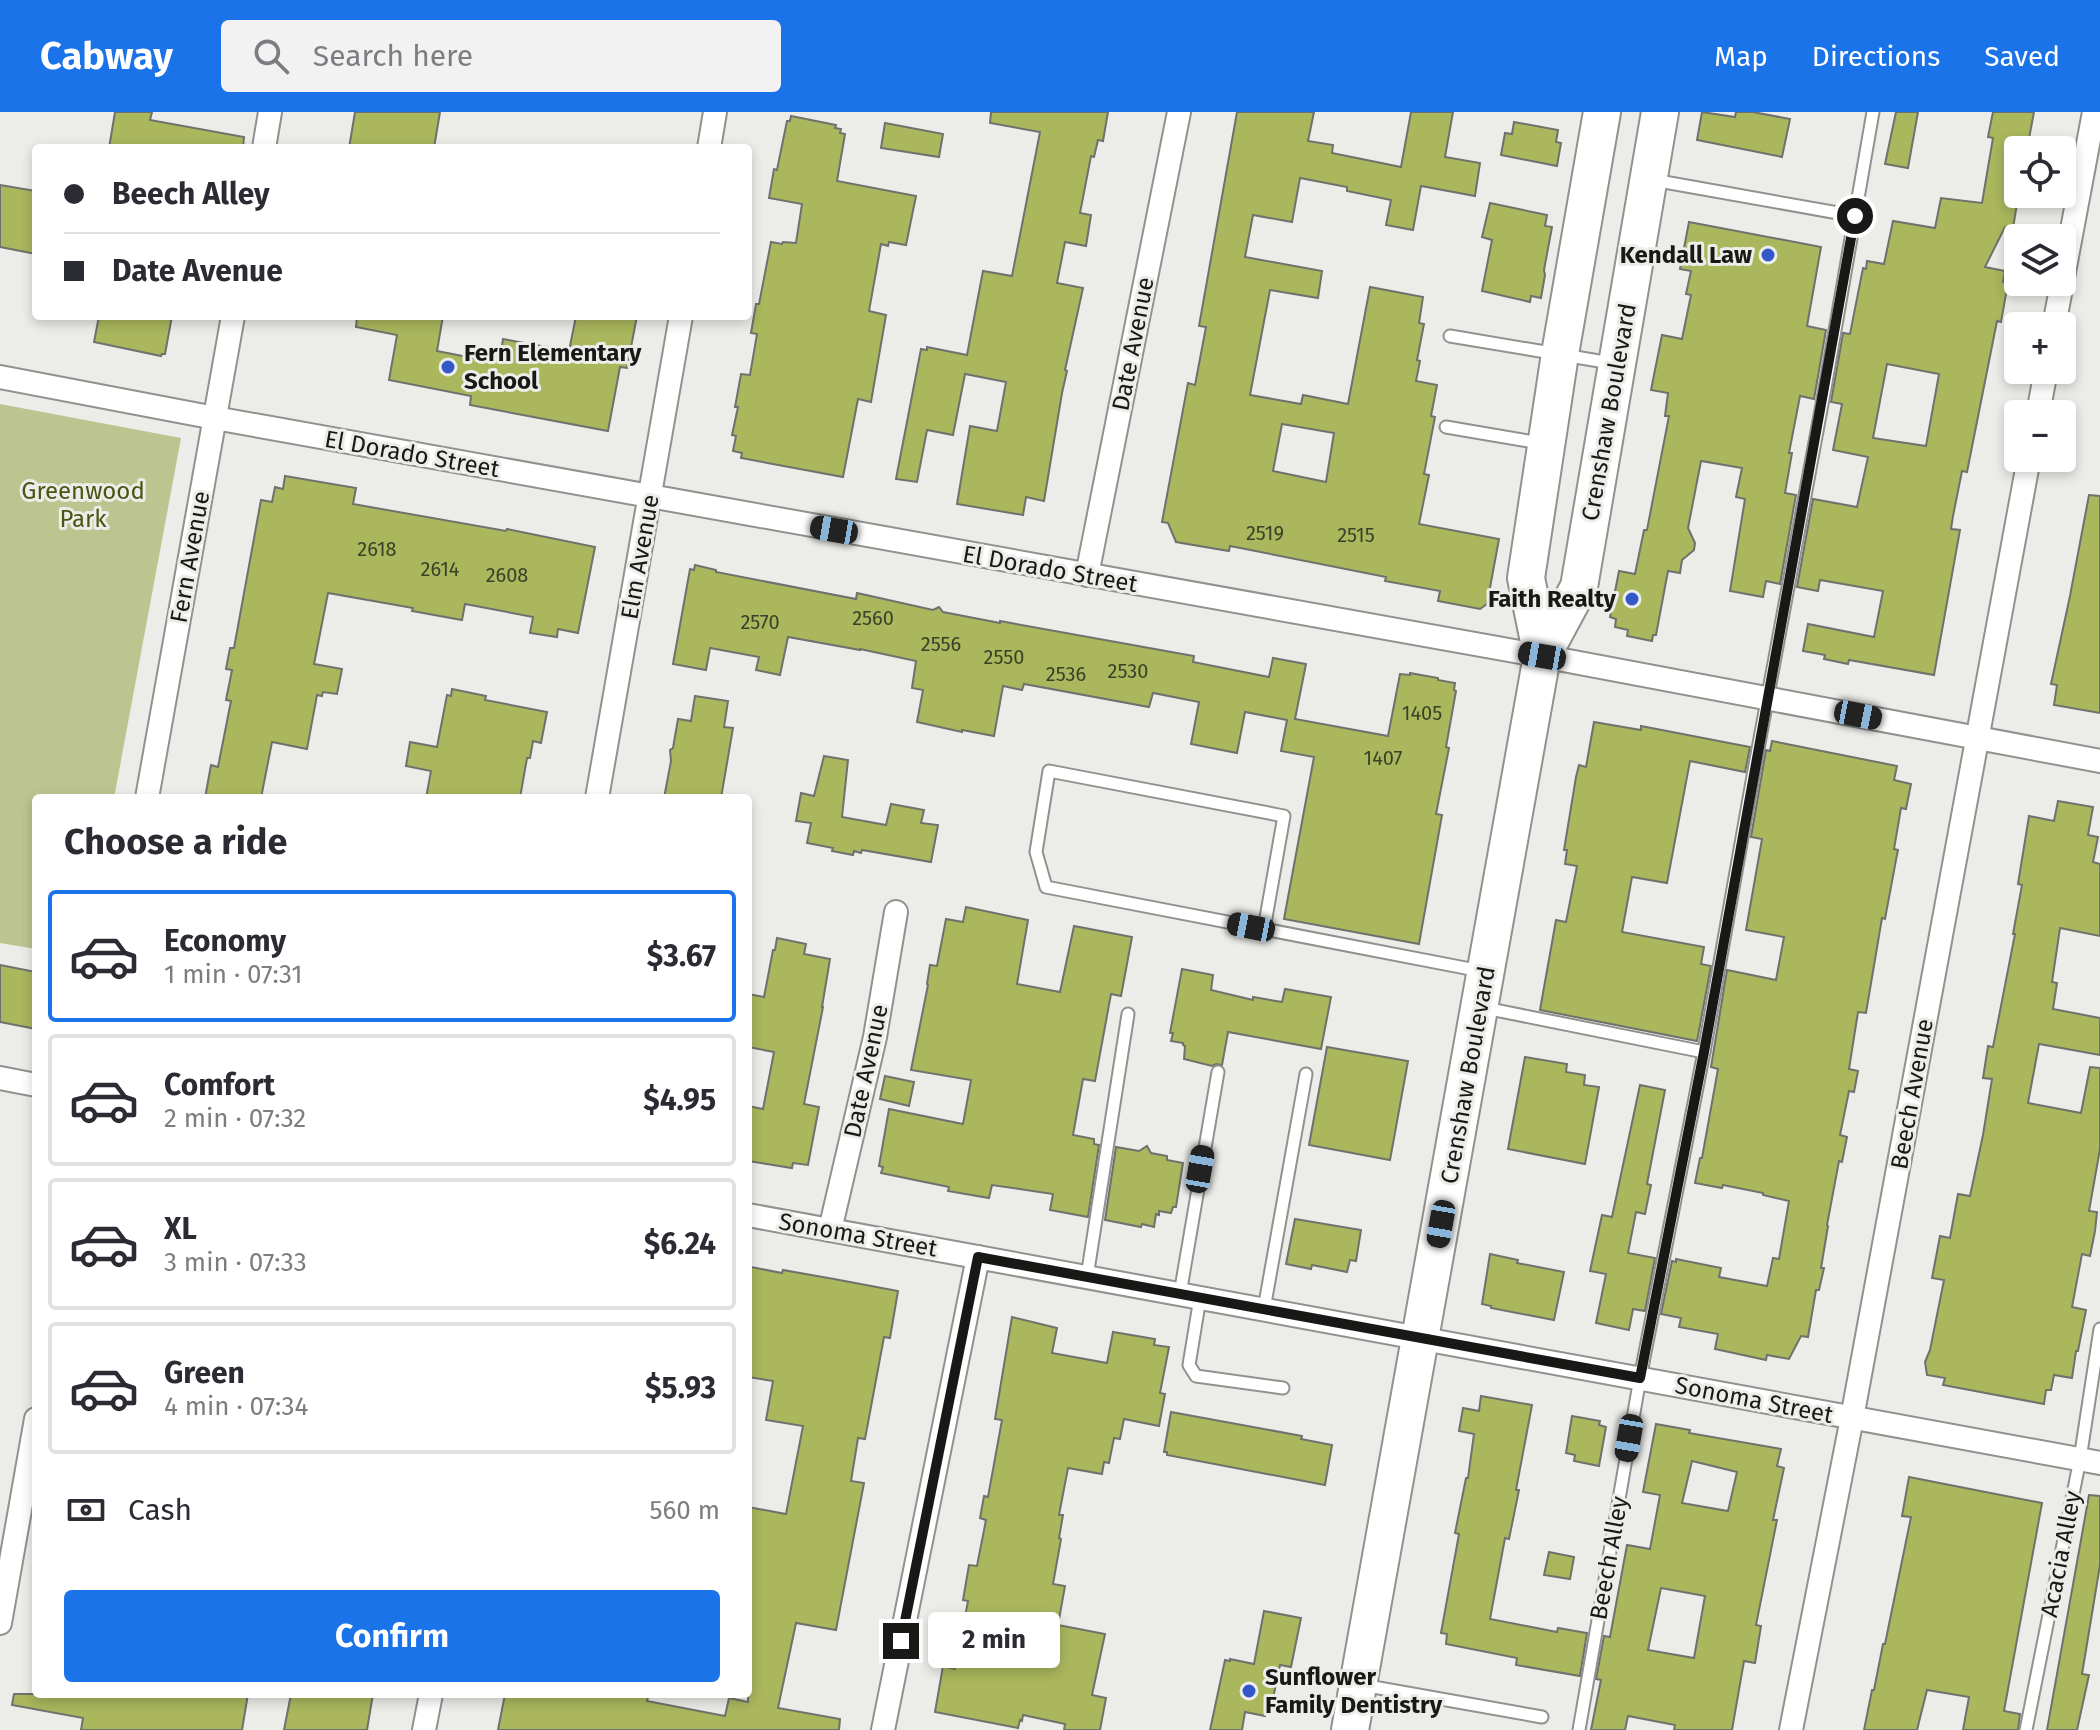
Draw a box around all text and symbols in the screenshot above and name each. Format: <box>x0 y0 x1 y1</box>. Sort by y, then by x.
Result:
search box <box>221 20 781 92</box>
text: Cabway <box>40 33 173 79</box>
icon: search <box>249 34 293 78</box>
text: Search here <box>313 38 473 74</box>
text: Map <box>1714 40 1768 73</box>
text: Directions <box>1812 40 1940 73</box>
text: Saved <box>1984 40 2060 73</box>
map controls <box>2004 136 2076 472</box>
button: locate <box>2004 136 2076 208</box>
text: Beech Alley <box>112 176 270 212</box>
route start <box>1837 198 1873 234</box>
button: layers <box>2004 224 2076 296</box>
place label: Kendall Law <box>1620 241 1752 269</box>
marker: Kendall Law <box>1759 246 1777 264</box>
text: Date Avenue <box>112 253 283 289</box>
street label: Date Avenue <box>1106 275 1160 413</box>
street label: Crenshaw Boulevard <box>1576 301 1642 523</box>
button: + <box>2004 312 2076 384</box>
place label: Fern Elementary School <box>464 339 642 395</box>
marker: Fern Elementary School <box>439 358 457 376</box>
button: − <box>2004 400 2076 472</box>
street label: El Dorado Street <box>322 425 502 483</box>
park label: Greenwood Park <box>21 477 145 533</box>
street label: Fern Avenue <box>165 489 215 625</box>
street label: Elm Avenue <box>615 492 665 622</box>
car <box>808 514 860 546</box>
house number: 2519 <box>1246 521 1284 545</box>
house number: 2515 <box>1337 523 1375 547</box>
house number: 2618 <box>357 537 397 561</box>
street label: El Dorado Street <box>960 540 1140 598</box>
house number: 2614 <box>421 557 460 581</box>
house number: 2608 <box>486 563 528 587</box>
place label: Faith Realty <box>1488 585 1617 613</box>
marker: Faith Realty <box>1623 590 1641 608</box>
house number: 2560 <box>852 606 894 630</box>
house number: 2570 <box>740 610 780 634</box>
house number: 2556 <box>921 632 961 656</box>
car <box>1516 640 1568 672</box>
house number: 2550 <box>984 645 1025 669</box>
house number: 2530 <box>1108 659 1148 683</box>
house number: 2536 <box>1046 662 1086 686</box>
car <box>1832 699 1884 731</box>
house number: 1405 <box>1402 701 1442 725</box>
house number: 1407 <box>1364 746 1403 770</box>
text: Choose a ride <box>64 820 287 864</box>
car <box>1225 911 1277 943</box>
icon: car <box>68 920 140 992</box>
text: Economy <box>164 923 286 959</box>
text: $3.67 <box>647 938 716 974</box>
text: 1 min · 07:31 <box>164 959 303 990</box>
street label: Crenshaw Boulevard <box>1435 964 1501 1186</box>
street label: Date Avenue <box>838 1002 894 1140</box>
street label: Beech Avenue <box>1885 1017 1939 1171</box>
icon: car <box>68 1064 140 1136</box>
text: Comfort <box>164 1067 275 1103</box>
text: $4.95 <box>643 1082 716 1118</box>
text: 2 min · 07:32 <box>164 1103 306 1134</box>
car <box>1184 1143 1216 1195</box>
car <box>1425 1198 1457 1250</box>
street label: Sonoma Street <box>777 1207 940 1263</box>
icon: car <box>68 1208 140 1280</box>
text: XL <box>164 1211 197 1247</box>
text: $6.24 <box>644 1226 716 1262</box>
text: 3 min · 07:33 <box>164 1247 307 1278</box>
icon: car <box>68 1352 140 1424</box>
text: Green <box>164 1355 245 1391</box>
text: $5.93 <box>645 1370 716 1406</box>
street label: Sonoma Street <box>1673 1371 1836 1429</box>
text: 4 min · 07:34 <box>164 1391 308 1422</box>
car <box>1613 1412 1645 1464</box>
icon: cash <box>64 1488 108 1532</box>
street label: Acacia Alley <box>2035 1488 2087 1620</box>
text: Cash <box>128 1492 192 1528</box>
street label: Beech Alley <box>1584 1494 1634 1622</box>
text: 560 m <box>649 1495 720 1526</box>
button: Confirm <box>64 1590 720 1682</box>
callout: 2 min <box>929 1613 1061 1669</box>
route end <box>883 1623 919 1659</box>
text: 2 min <box>962 1624 1026 1655</box>
place label: Sunflower Family Dentistry <box>1265 1663 1443 1719</box>
marker: Sunflower Family Dentistry <box>1240 1682 1258 1700</box>

